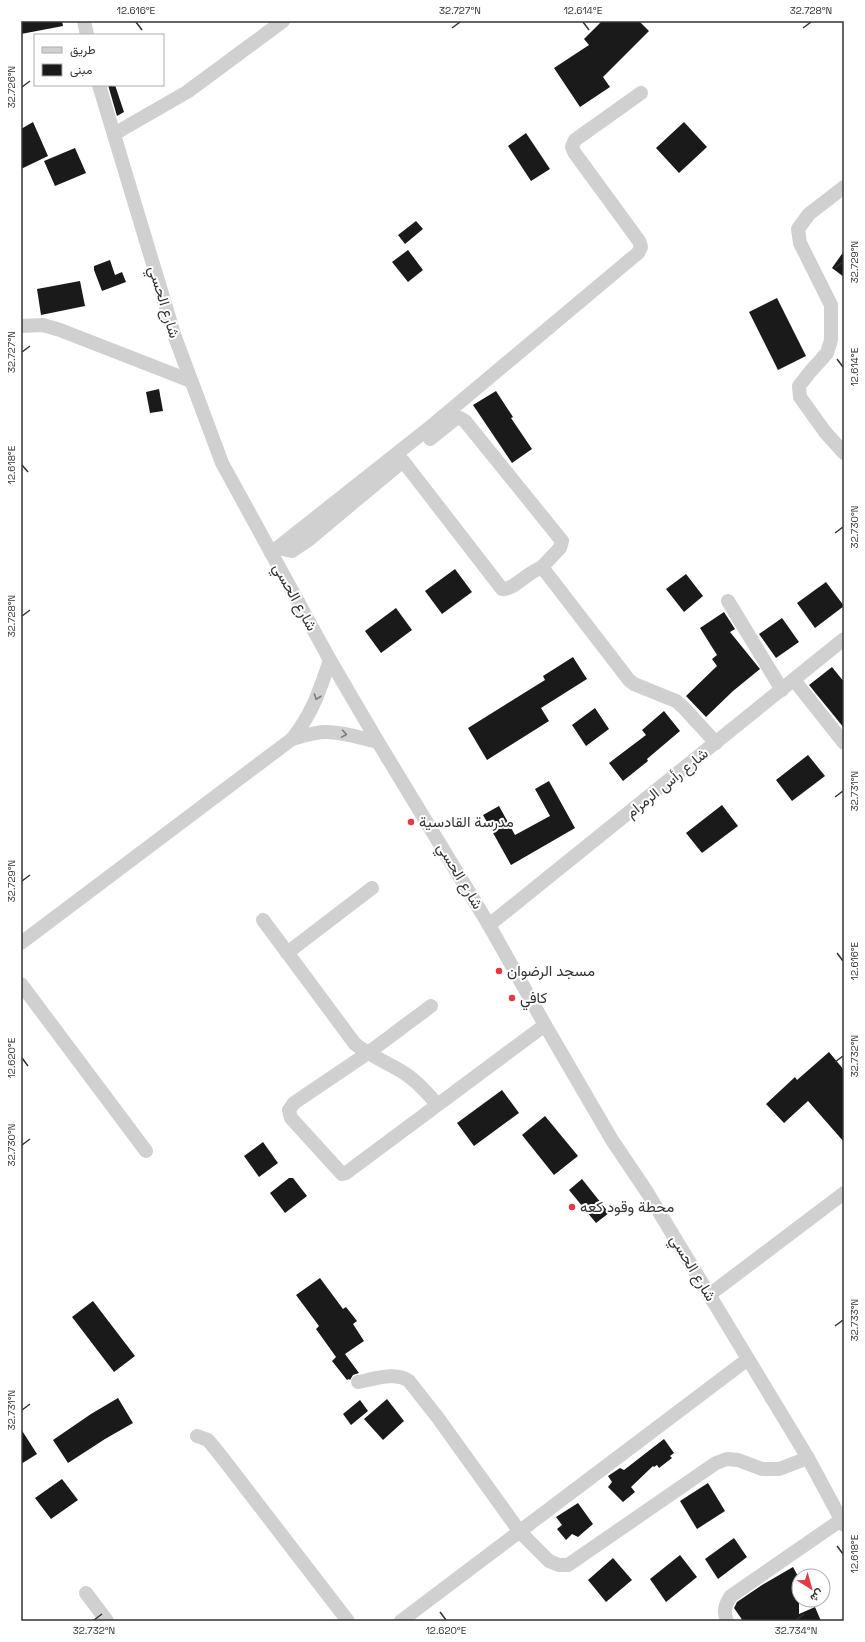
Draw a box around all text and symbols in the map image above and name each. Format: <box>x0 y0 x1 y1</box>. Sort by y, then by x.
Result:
text: 12.616°E <box>117 4 156 17</box>
text: 32.727°N <box>439 4 481 17</box>
text: 12.614°E <box>564 4 603 17</box>
text: 32.728°N <box>790 4 832 17</box>
legend <box>34 34 164 86</box>
text: طريق <box>70 42 96 58</box>
text: مبنى <box>70 62 92 78</box>
text: 32.726°N <box>5 66 18 108</box>
text: 32.729°N <box>848 241 861 283</box>
street label: شارع الحسي <box>141 263 184 342</box>
text: 32.727°N <box>5 331 18 373</box>
text: 12.614°E <box>848 347 861 386</box>
text: 12.618°E <box>5 445 18 484</box>
text: 32.730°N <box>848 506 861 548</box>
street label: شارع الحسي <box>266 560 322 636</box>
text: 32.728°N <box>5 595 18 637</box>
one-way arrow <box>314 693 322 700</box>
one-way arrow <box>340 729 347 738</box>
street label: شارع رأس الرمرام <box>622 743 713 823</box>
text: 32.731°N <box>848 771 861 811</box>
place label: مدرسة القادسية <box>419 812 514 831</box>
marker: مدرسة القادسية <box>406 817 416 827</box>
street label: شارع الحسي <box>430 839 488 915</box>
text: 32.729°N <box>5 860 18 902</box>
text: 12.616°E <box>848 941 861 980</box>
place label: مسجد الرضوان <box>507 961 595 980</box>
marker: مسجد الرضوان <box>494 966 504 976</box>
place label: كافي <box>520 988 548 1011</box>
marker: كافي <box>507 993 517 1003</box>
text: 32.732°N <box>848 1035 861 1077</box>
text: 12.620°E <box>5 1037 18 1078</box>
text: 32.730°N <box>5 1124 18 1166</box>
place label: محطة وقود كعه <box>580 1197 674 1216</box>
marker: محطة وقود كعه <box>567 1202 577 1212</box>
street label: شارع الحسي <box>663 1231 721 1307</box>
text: 32.733°N <box>848 1299 861 1341</box>
text: 32.731°N <box>5 1390 18 1430</box>
text: 12.618°E <box>848 1534 861 1573</box>
north arrow <box>791 1568 831 1608</box>
text: ش <box>808 1586 827 1606</box>
text: 32.732°N <box>73 1624 115 1637</box>
text: 12.620°E <box>426 1624 467 1637</box>
text: 32.734°N <box>775 1624 817 1637</box>

